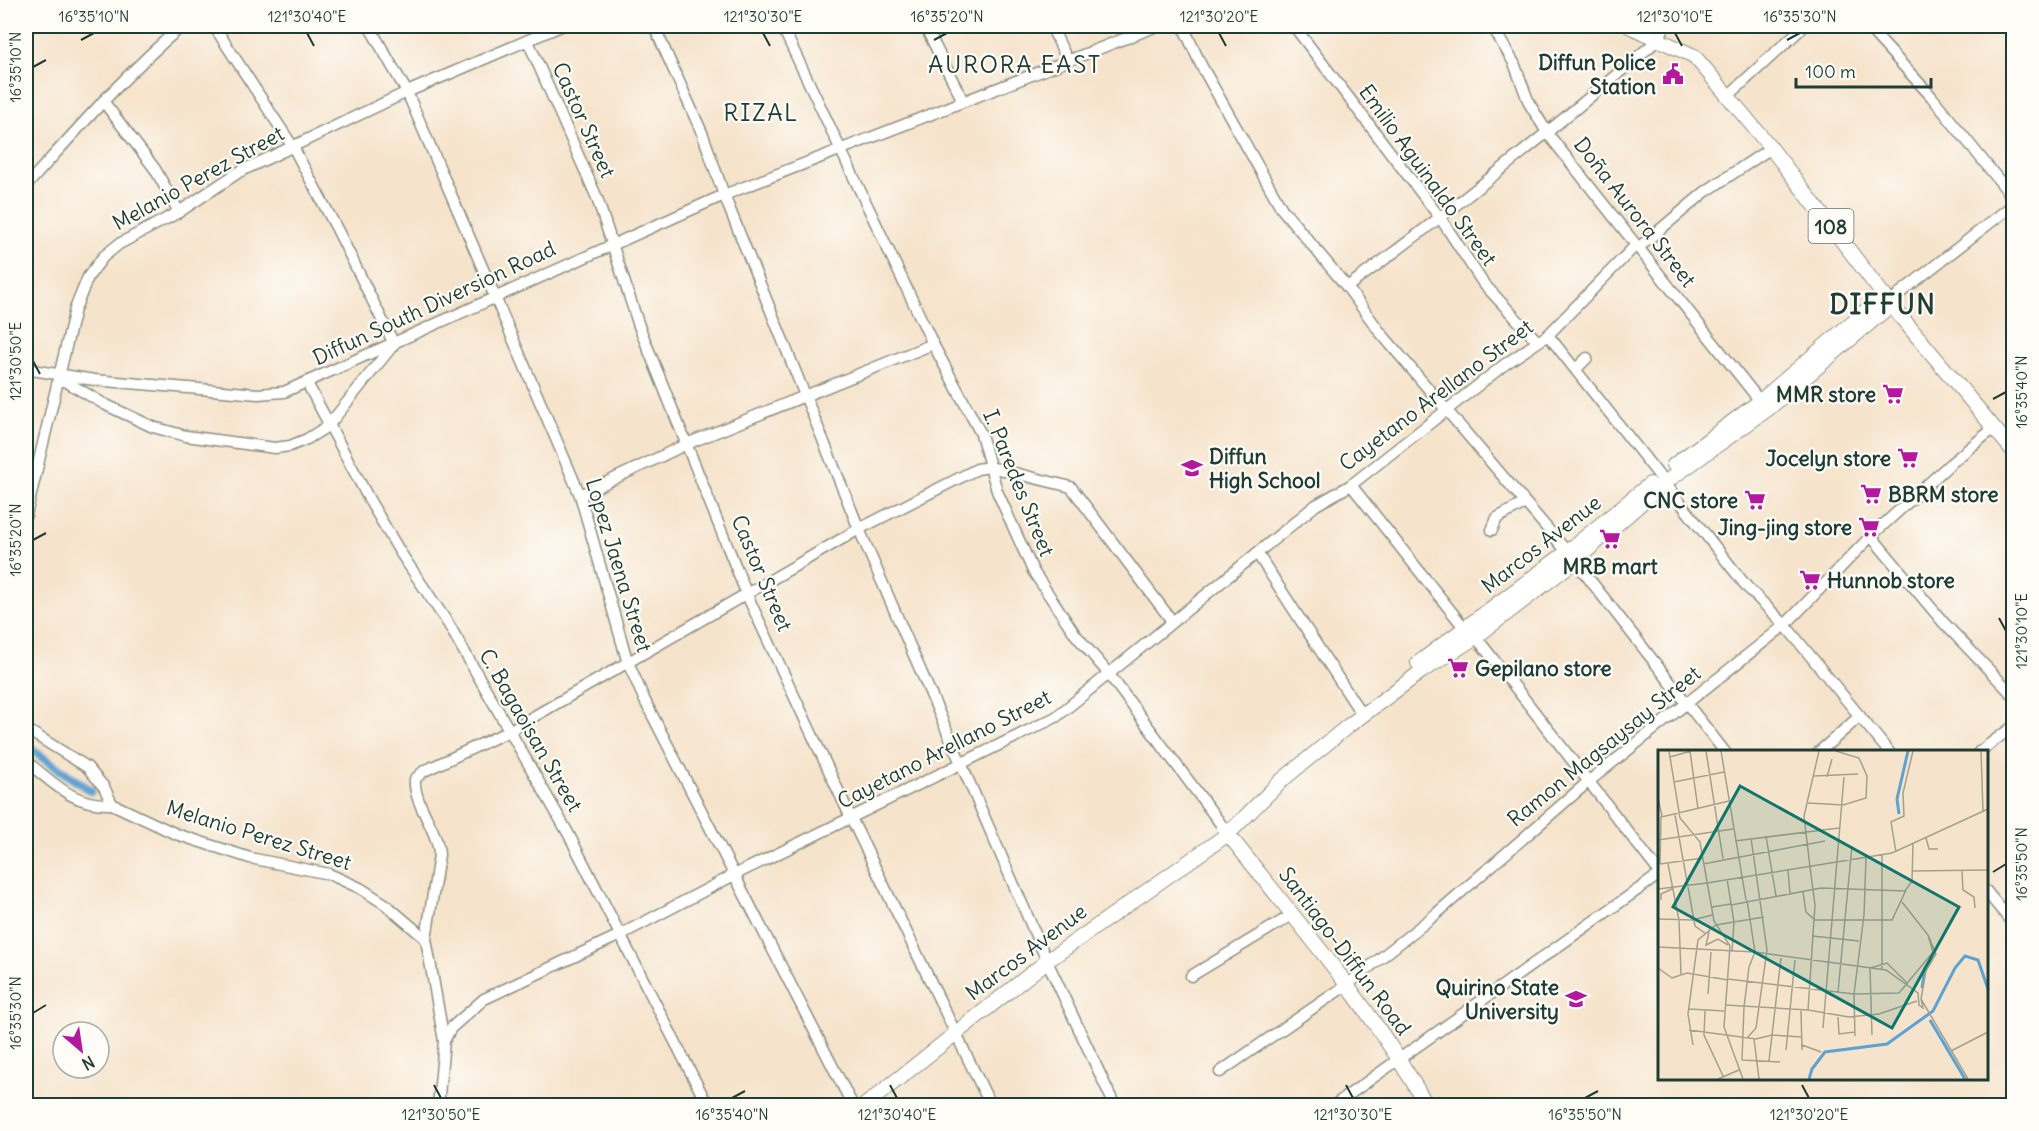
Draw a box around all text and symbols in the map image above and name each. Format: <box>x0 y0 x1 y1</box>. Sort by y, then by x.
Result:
text: 16°35'10"N <box>59 7 129 26</box>
text: 121°30'40"E <box>268 7 346 26</box>
text: 121°30'30"E <box>724 7 803 26</box>
text: 16°35'20"N <box>910 7 984 26</box>
text: 121°30'20"E <box>1180 7 1258 26</box>
text: 121°30'10"E <box>1637 7 1713 26</box>
text: 16°35'30"N <box>1763 7 1837 26</box>
text: 16°35'10"N <box>6 32 25 102</box>
district label: AURORA EAST <box>928 49 1102 79</box>
place label: Diffun Police Station <box>1538 49 1656 100</box>
scale bar <box>1796 51 1931 89</box>
street label: Castor Street <box>547 58 621 182</box>
text: 100 m <box>1805 60 1856 83</box>
public building icon: Diffun Police Station <box>1661 62 1685 86</box>
street label: Emilio Aguinaldo Street <box>1353 79 1503 271</box>
district label: RIZAL <box>723 97 799 127</box>
street label: Melanio Perez Street <box>107 120 289 236</box>
street label: Doña Aurora Street <box>1568 132 1702 292</box>
road number: 108 <box>1808 209 1854 243</box>
street label: Diffun South Diversion Road <box>308 235 560 371</box>
district label: DIFFUN <box>1829 287 1937 321</box>
street label: Cayetano Arellano Street <box>1334 313 1538 477</box>
text: 121°30'50"E <box>6 321 25 400</box>
text: 16°35'40"N <box>2012 355 2031 429</box>
place label: MMR store <box>1776 381 1876 408</box>
supermarket icon: MMR store <box>1881 382 1905 406</box>
street label: I. Paredes Street <box>977 406 1061 560</box>
place label: Diffun High School <box>1209 443 1320 494</box>
place label: Jocelyn store <box>1765 445 1891 472</box>
supermarket icon: Jocelyn store <box>1896 446 1920 470</box>
school or university icon: Diffun High School <box>1180 456 1204 480</box>
street label: Lopez Jaena Street <box>580 475 658 655</box>
place label: BBRM store <box>1888 481 1999 508</box>
supermarket icon: BBRM store <box>1859 482 1883 506</box>
place label: CNC store <box>1643 487 1738 514</box>
supermarket icon: CNC store <box>1743 488 1767 512</box>
street label: Marcos Avenue <box>1476 489 1606 599</box>
text: 16°35'20"N <box>6 503 25 577</box>
street label: Castor Street <box>725 511 799 635</box>
place label: Jing-jing store <box>1718 514 1852 541</box>
supermarket icon: Jing-jing store <box>1857 515 1881 539</box>
supermarket icon: MRB mart <box>1598 527 1622 551</box>
place label: MRB mart <box>1562 553 1659 580</box>
place label: Hunnob store <box>1827 567 1955 594</box>
supermarket icon: Hunnob store <box>1798 568 1822 592</box>
text: 121°30'10"E <box>2012 593 2031 669</box>
street label: C. Bagaoisan Street <box>473 644 589 816</box>
place label: Gepilano store <box>1475 655 1612 682</box>
supermarket icon: Gepilano store <box>1446 656 1470 680</box>
street label: Ramon Magsaysay Street <box>1502 660 1706 832</box>
street label: Cayetano Arellano Street <box>833 683 1055 815</box>
inset map <box>1658 750 1988 1080</box>
street label: Melanio Perez Street <box>163 794 355 876</box>
text: 16°35'50"N <box>2012 827 2031 901</box>
street label: Santiago-Diffun Road <box>1273 861 1417 1041</box>
street label: Marcos Avenue <box>960 898 1092 1006</box>
place label: Quirino State University <box>1435 974 1559 1025</box>
text: 16°35'30"N <box>6 976 25 1050</box>
school or university icon: Quirino State University <box>1564 987 1588 1011</box>
north arrow <box>51 1020 111 1080</box>
text: N <box>79 1052 98 1075</box>
text: 121°30'50"E <box>402 1105 481 1124</box>
text: 16°35'40"N <box>695 1105 769 1124</box>
text: 121°30'40"E <box>858 1105 936 1124</box>
text: 121°30'30"E <box>1314 1105 1393 1124</box>
text: 16°35'50"N <box>1548 1105 1622 1124</box>
text: 121°30'20"E <box>1770 1105 1848 1124</box>

